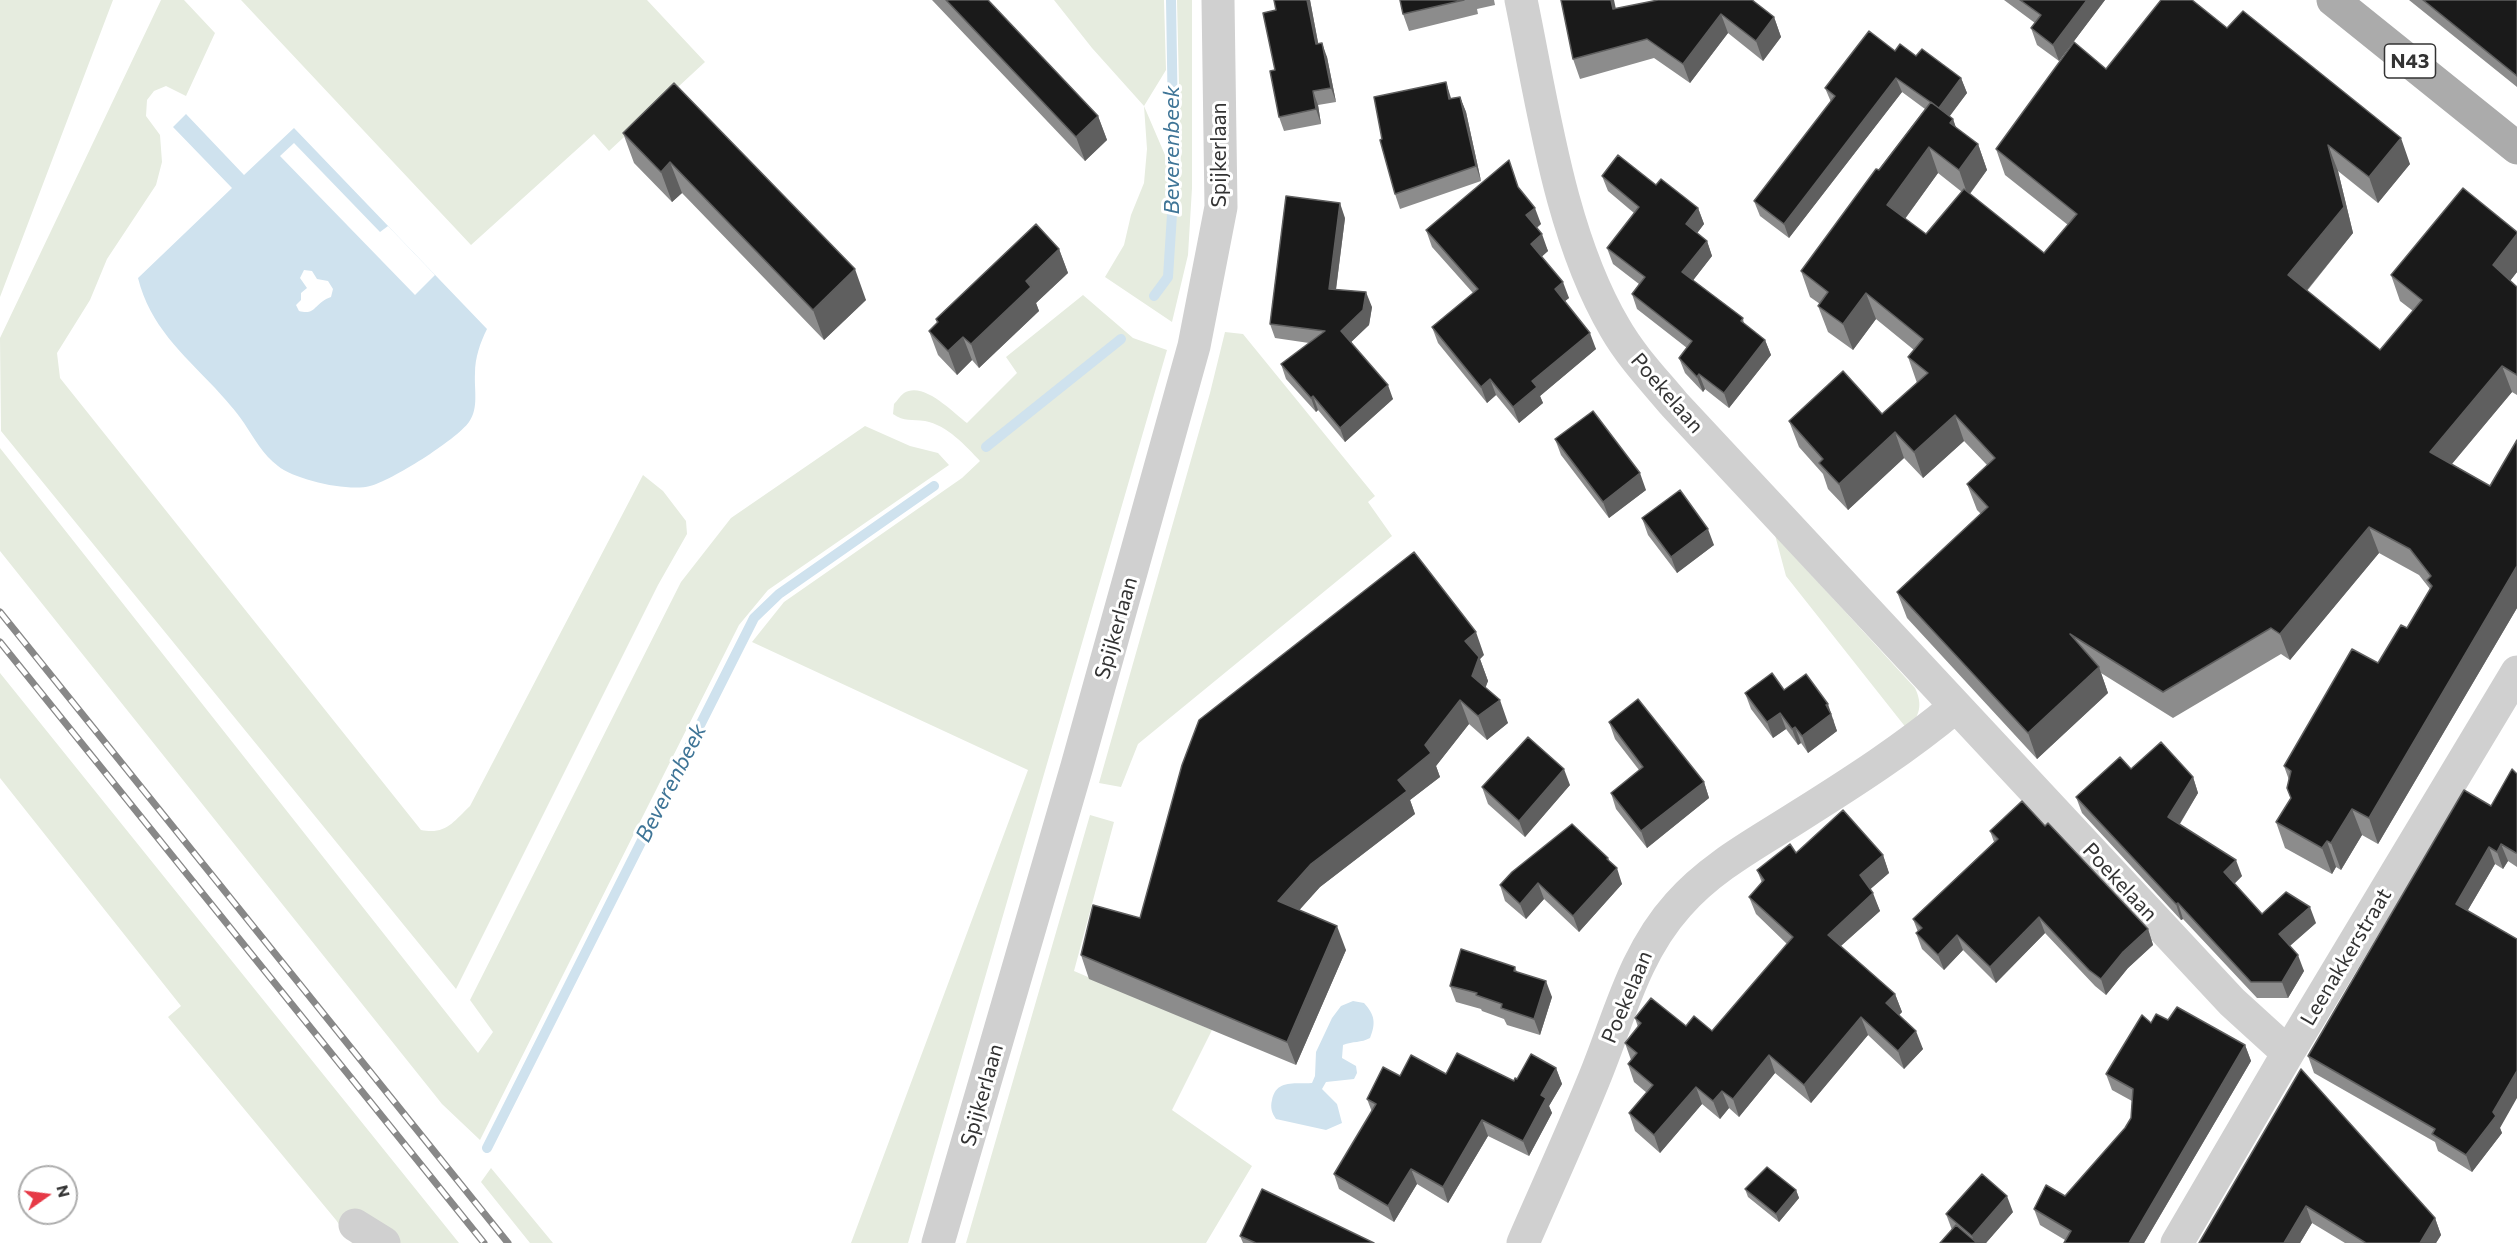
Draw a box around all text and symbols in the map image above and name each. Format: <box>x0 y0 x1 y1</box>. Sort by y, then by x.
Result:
road number: N43 <box>2384 44 2436 78</box>
water label: Beverenbeek <box>1159 86 1185 214</box>
street label: Spijkerlaan <box>1206 102 1232 208</box>
street label: Poekelaan <box>1625 348 1709 438</box>
street label: Spijkerlaan <box>1089 574 1143 682</box>
water label: Beverenbeek <box>630 720 712 846</box>
street label: Poekelaan <box>2077 838 2163 926</box>
street label: Leenakkerstraat <box>2295 884 2397 1030</box>
street label: Poekelaan <box>1596 947 1658 1047</box>
street label: Spijkerlaan <box>955 1041 1009 1149</box>
north arrow <box>18 1165 78 1225</box>
text: N <box>53 1183 75 1199</box>

